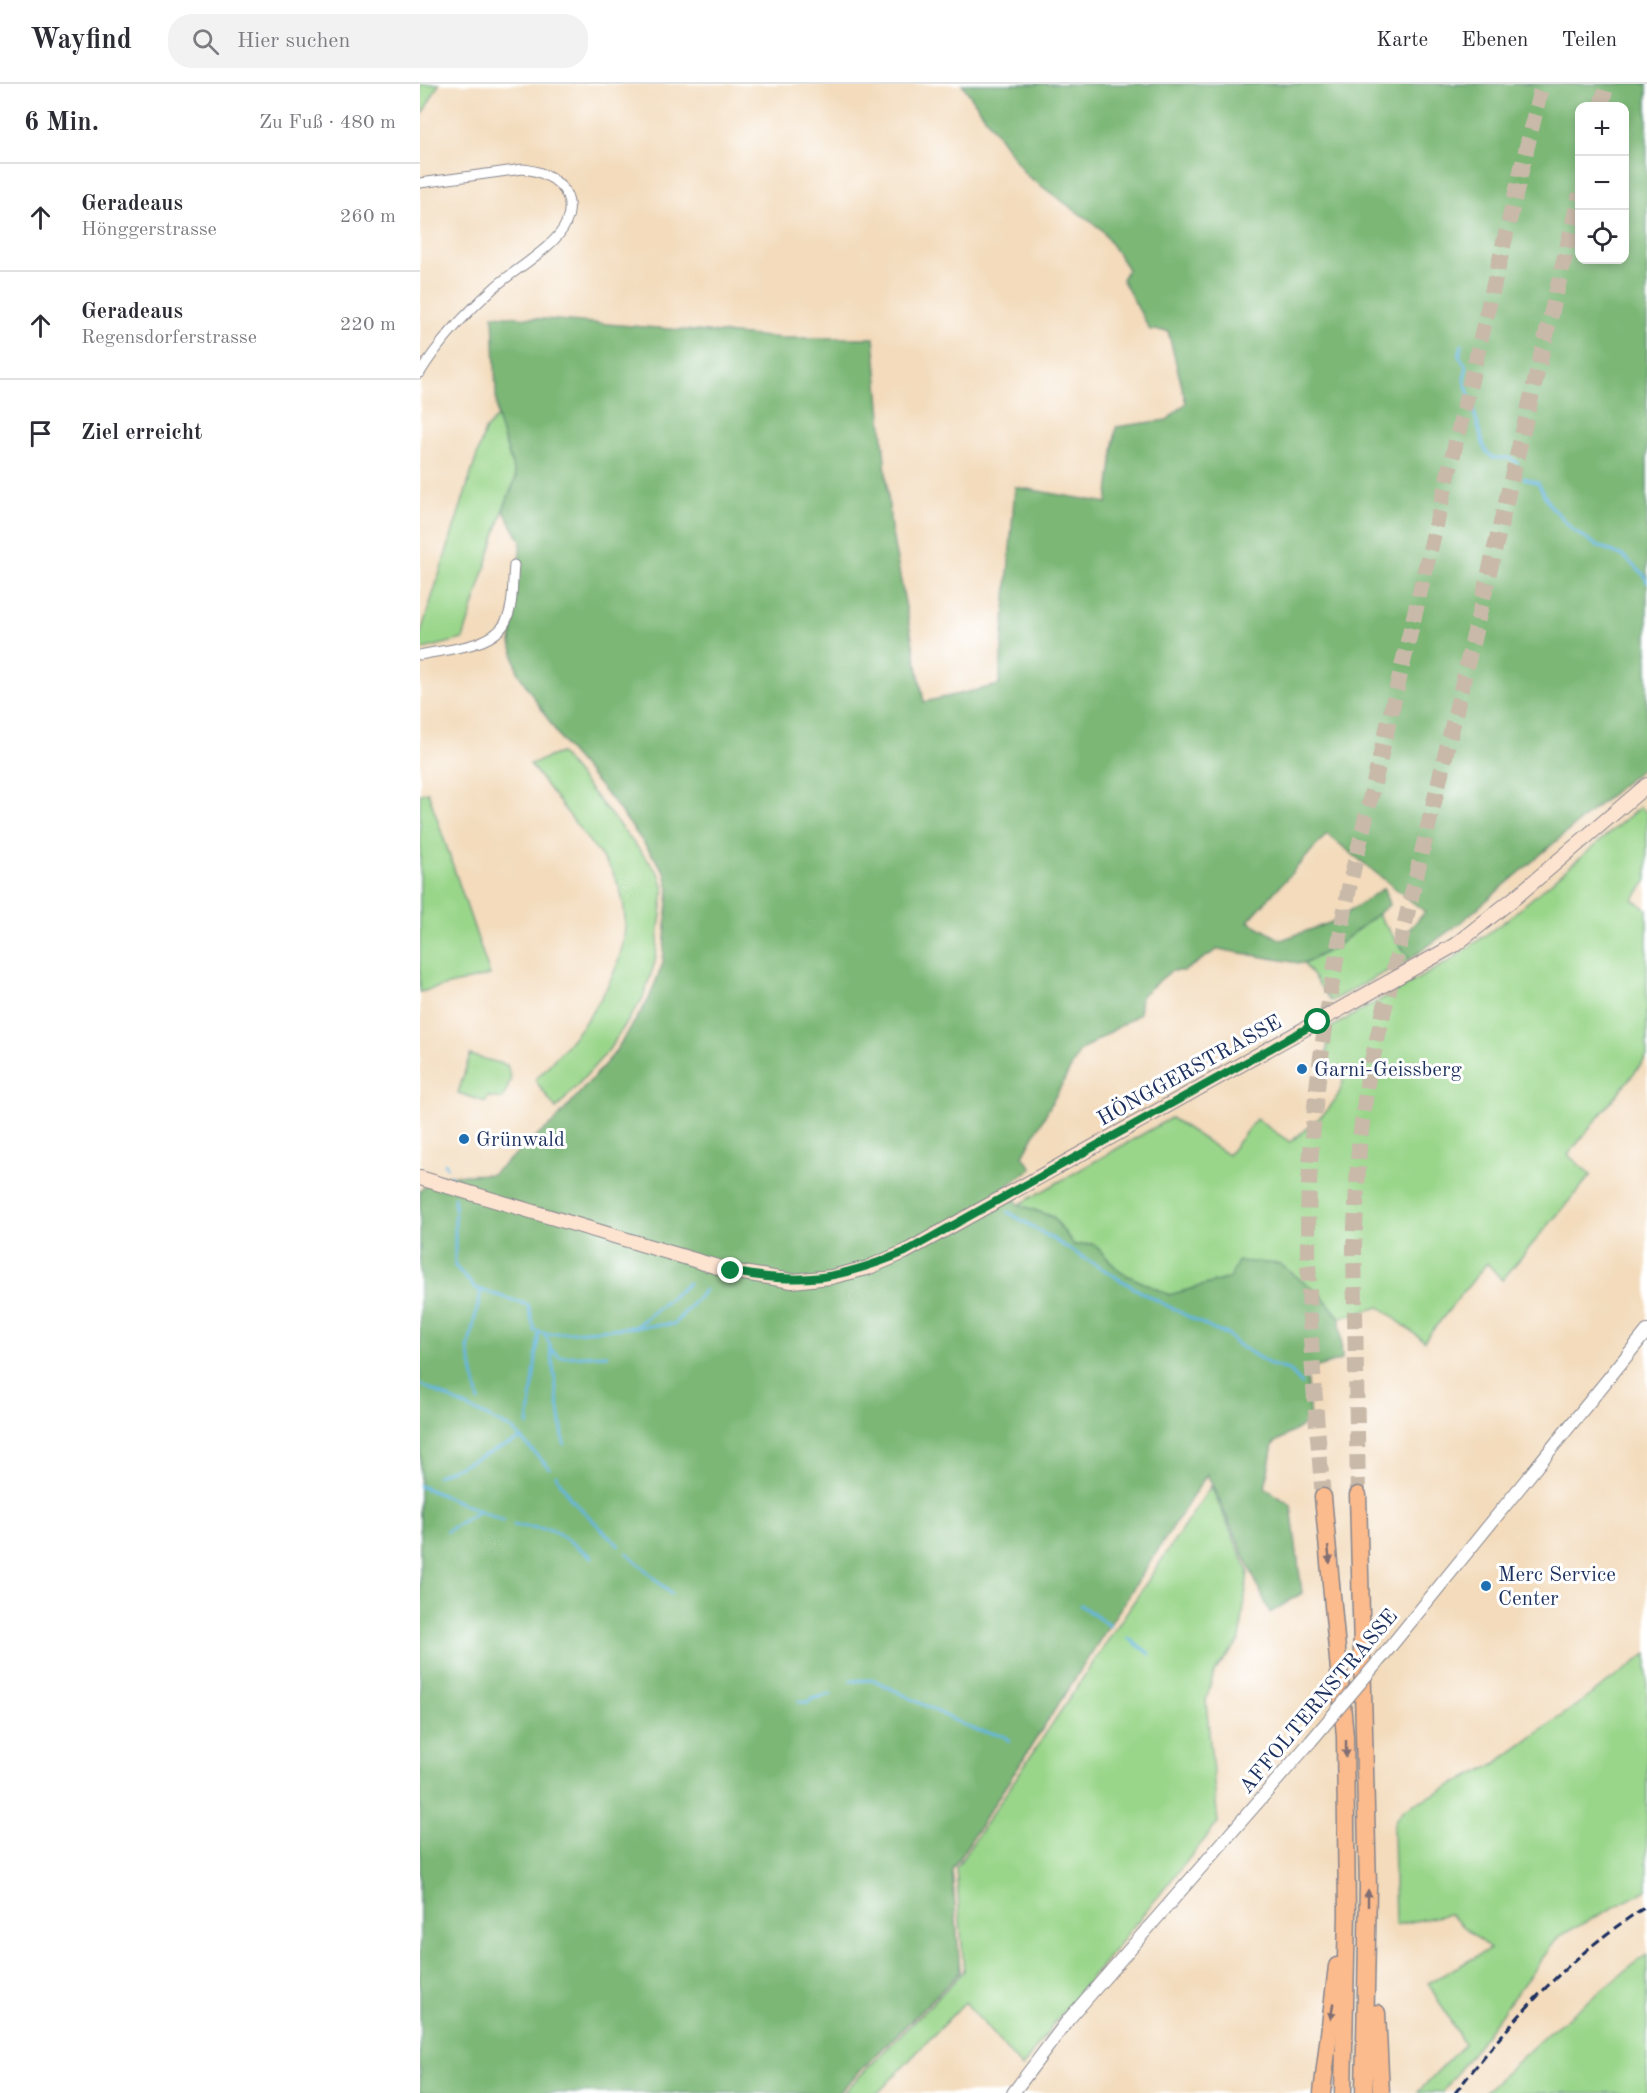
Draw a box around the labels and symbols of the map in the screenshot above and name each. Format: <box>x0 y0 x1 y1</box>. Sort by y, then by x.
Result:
street label: HÖNGGERSTRASSE <box>1092 1008 1285 1131</box>
route start <box>1304 1008 1330 1034</box>
place label: Garni-Geissberg <box>1314 1060 1463 1081</box>
marker: Garni-Geissberg <box>1295 1062 1309 1076</box>
place label: Grünwald <box>476 1130 565 1151</box>
marker: Grünwald <box>457 1132 471 1146</box>
route end <box>717 1257 743 1283</box>
one-way arrow <box>1324 1546 1334 1565</box>
place label: Merc Service Center <box>1498 1565 1616 1610</box>
marker: Merc Service Center <box>1479 1579 1493 1593</box>
street label: AFFOLTERNSTRASSE <box>1236 1606 1402 1798</box>
one-way arrow <box>1341 1740 1350 1759</box>
one-way arrow <box>1363 1888 1373 1907</box>
one-way arrow <box>1327 2002 1336 2021</box>

